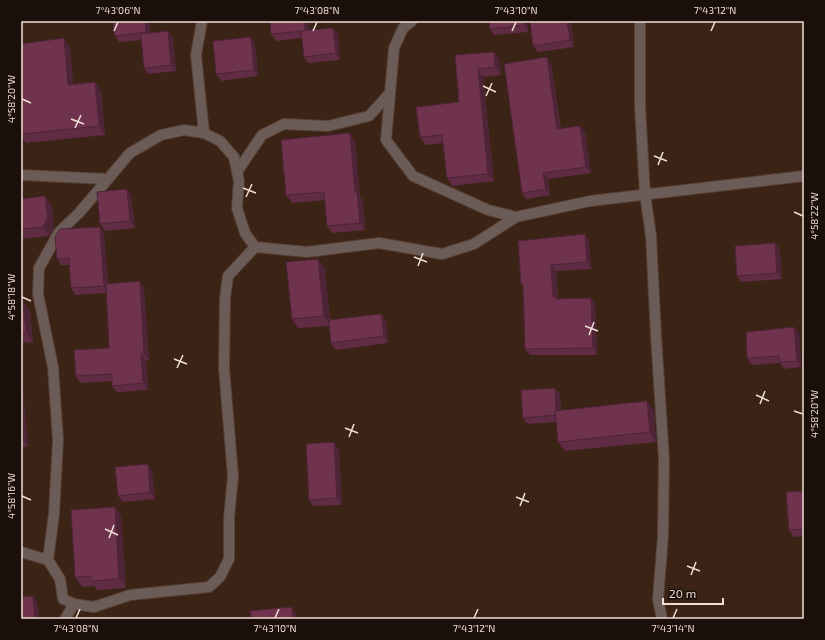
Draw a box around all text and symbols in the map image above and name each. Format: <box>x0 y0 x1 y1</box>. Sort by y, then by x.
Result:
text: 7°43'06"N <box>96 4 140 16</box>
text: 7°43'08"N <box>294 4 340 16</box>
text: 7°43'10"N <box>494 4 538 16</box>
text: 7°43'12"N <box>694 4 736 16</box>
text: 4°58'20"W <box>5 75 17 123</box>
text: 4°58'22"W <box>808 192 820 240</box>
text: 4°58'18"W <box>5 273 17 320</box>
text: 4°58'20"W <box>808 390 820 438</box>
text: 4°58'16"W <box>5 472 17 519</box>
scale bar <box>663 580 723 606</box>
text: 20 m <box>669 586 696 600</box>
text: 7°43'08"N <box>53 622 99 634</box>
text: 7°43'10"N <box>253 622 297 634</box>
text: 7°43'12"N <box>453 622 495 634</box>
text: 7°43'14"N <box>651 622 695 634</box>

